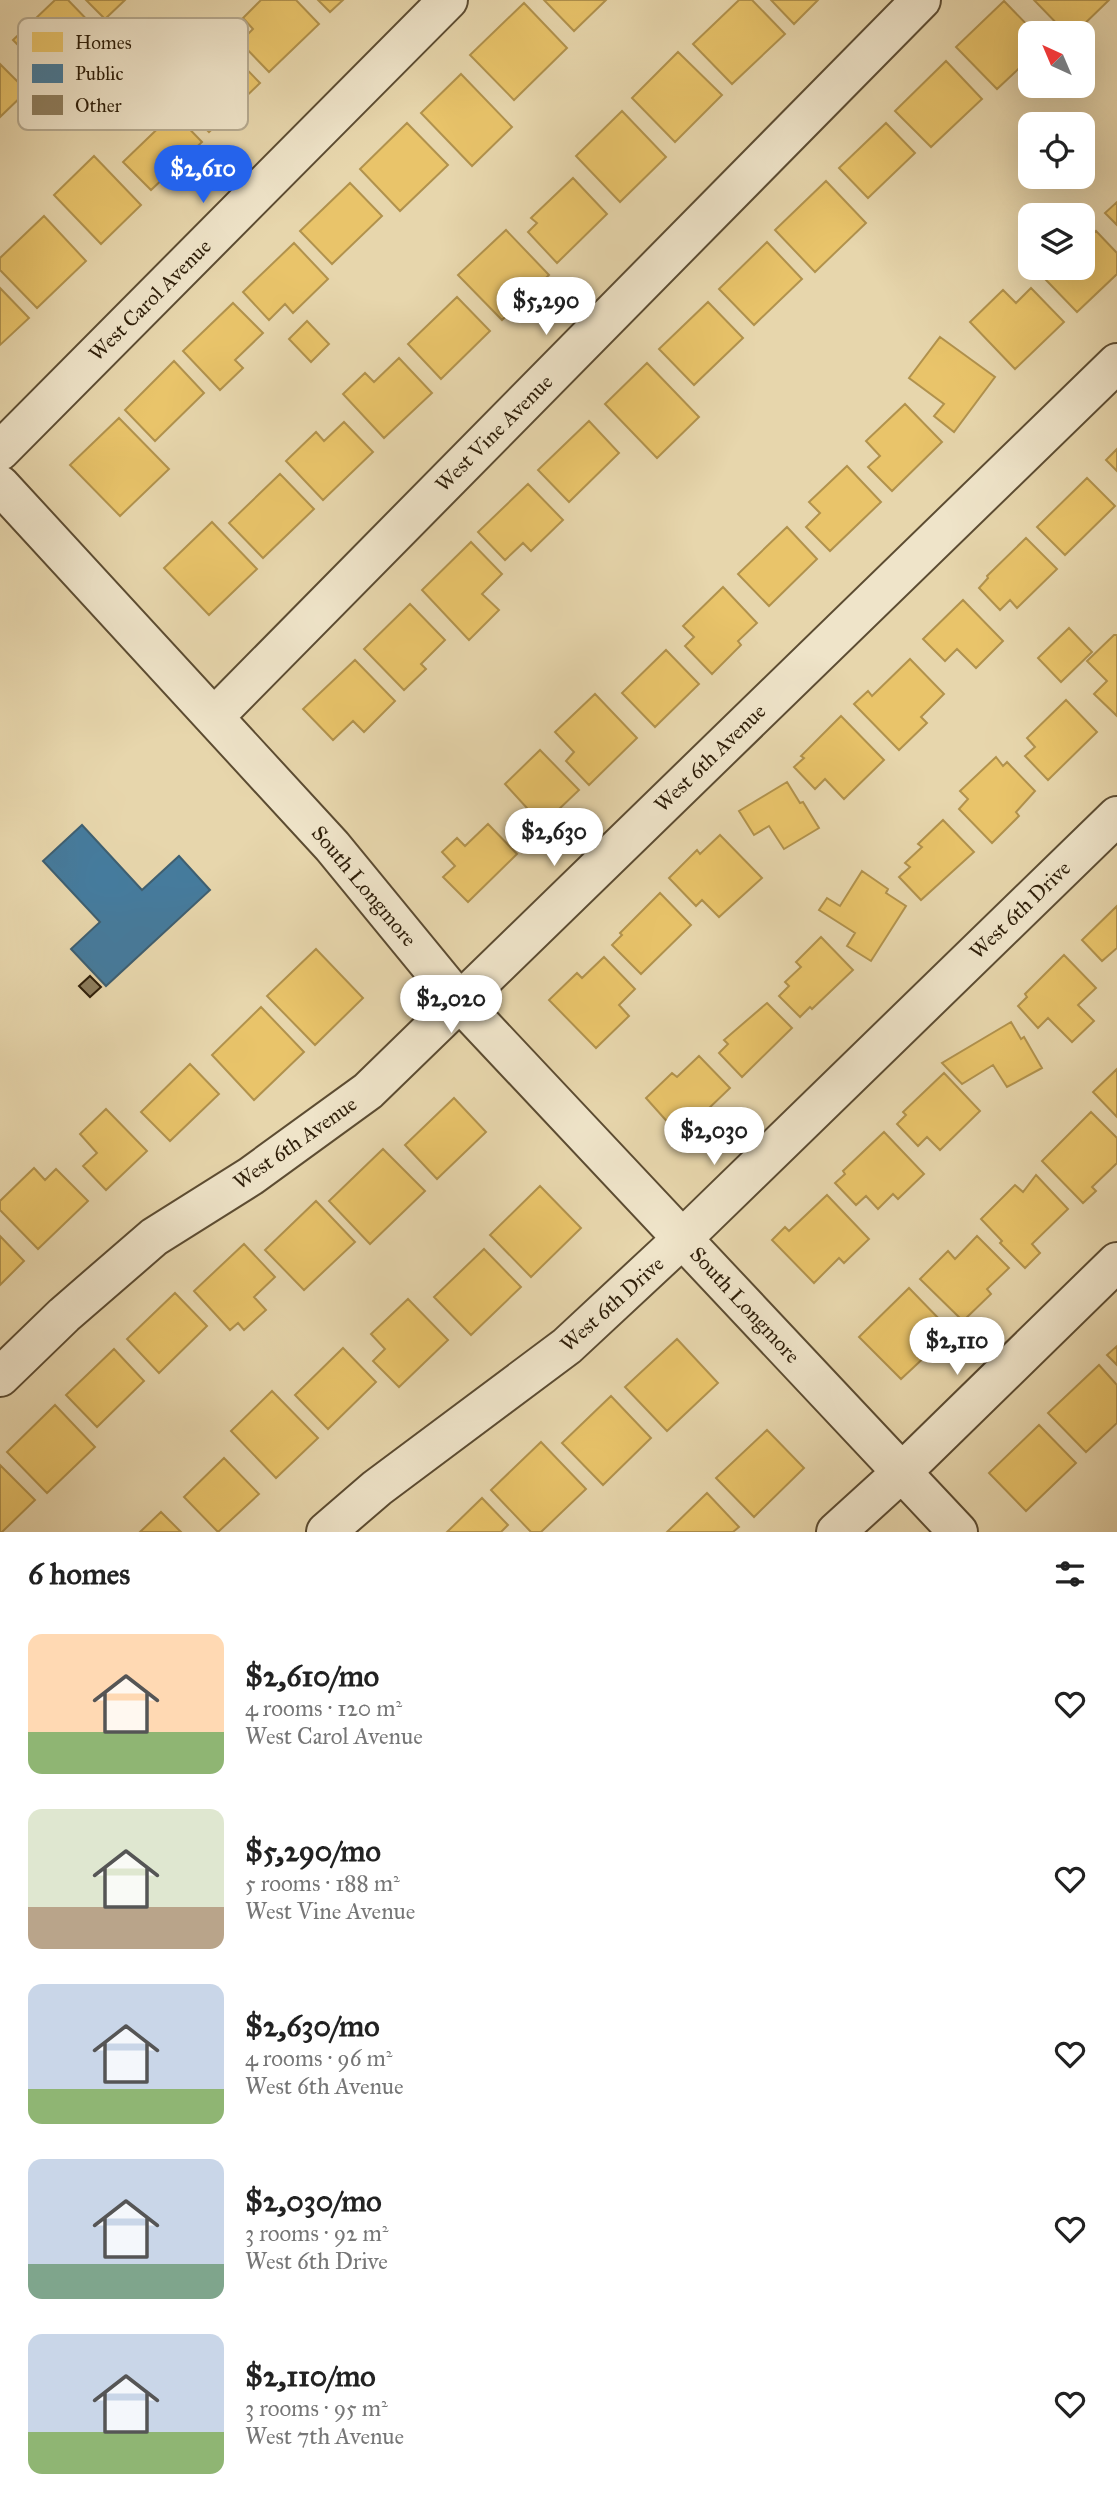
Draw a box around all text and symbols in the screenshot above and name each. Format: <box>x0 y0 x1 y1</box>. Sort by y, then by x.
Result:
legend <box>18 18 248 130</box>
north arrow <box>1018 21 1096 98</box>
map controls <box>1018 21 1095 280</box>
text: Homes <box>75 31 132 54</box>
text: Public <box>75 62 123 85</box>
text: Other <box>75 94 123 117</box>
button: locate <box>1018 112 1095 189</box>
pin: $2,610 <box>146 146 260 205</box>
text: $2,610 <box>170 154 236 182</box>
button: layers <box>1018 203 1095 280</box>
street label: West Carol Avenue <box>83 233 217 367</box>
pin: $5,290 <box>489 278 603 337</box>
text: $5,290 <box>513 286 579 314</box>
street label: West Vine Avenue <box>430 369 558 497</box>
street label: West 6th Avenue <box>649 698 771 818</box>
pin: $2,630 <box>497 808 611 868</box>
text: $2,630 <box>521 817 587 845</box>
street label: South Longmore <box>306 820 422 952</box>
street label: West 6th Drive <box>964 855 1076 965</box>
pin: $2,020 <box>394 976 508 1035</box>
text: $2,020 <box>416 984 486 1012</box>
street label: West 6th Avenue <box>228 1091 362 1195</box>
pin: $2,030 <box>657 1108 771 1167</box>
text: $2,030 <box>680 1116 748 1144</box>
street label: South Longmore <box>684 1241 806 1369</box>
street label: West 6th Drive <box>555 1251 669 1357</box>
pin: $2,110 <box>900 1318 1014 1377</box>
text: $2,110 <box>925 1326 989 1354</box>
icon: filters <box>1051 1555 1089 1593</box>
text: 6 homes <box>28 1556 130 1592</box>
text: $2,610/mo <box>245 1658 379 1694</box>
icon: home <box>84 1662 168 1746</box>
icon: heart <box>1051 1685 1089 1723</box>
text: 4 rooms · 120 m² <box>245 1694 402 1722</box>
text: West Carol Avenue <box>245 1722 423 1750</box>
text: $5,290/mo <box>245 1833 381 1869</box>
icon: home <box>84 1837 168 1921</box>
icon: heart <box>1051 1860 1089 1898</box>
text: 5 rooms · 188 m² <box>245 1869 400 1897</box>
text: West Vine Avenue <box>245 1897 415 1925</box>
text: $2,630/mo <box>245 2008 380 2044</box>
icon: home <box>84 2012 168 2096</box>
icon: heart <box>1051 2035 1089 2073</box>
text: 4 rooms · 96 m² <box>245 2044 392 2072</box>
text: West 6th Avenue <box>245 2072 404 2100</box>
text: $2,030/mo <box>245 2183 382 2219</box>
icon: home <box>84 2187 168 2271</box>
icon: heart <box>1051 2210 1089 2248</box>
text: 3 rooms · 92 m² <box>245 2219 388 2247</box>
text: West 6th Drive <box>245 2247 388 2275</box>
text: $2,110/mo <box>245 2358 376 2394</box>
icon: home <box>84 2362 168 2446</box>
icon: heart <box>1051 2385 1089 2423</box>
text: 3 rooms · 95 m² <box>245 2394 388 2422</box>
text: West 7th Avenue <box>245 2422 404 2450</box>

